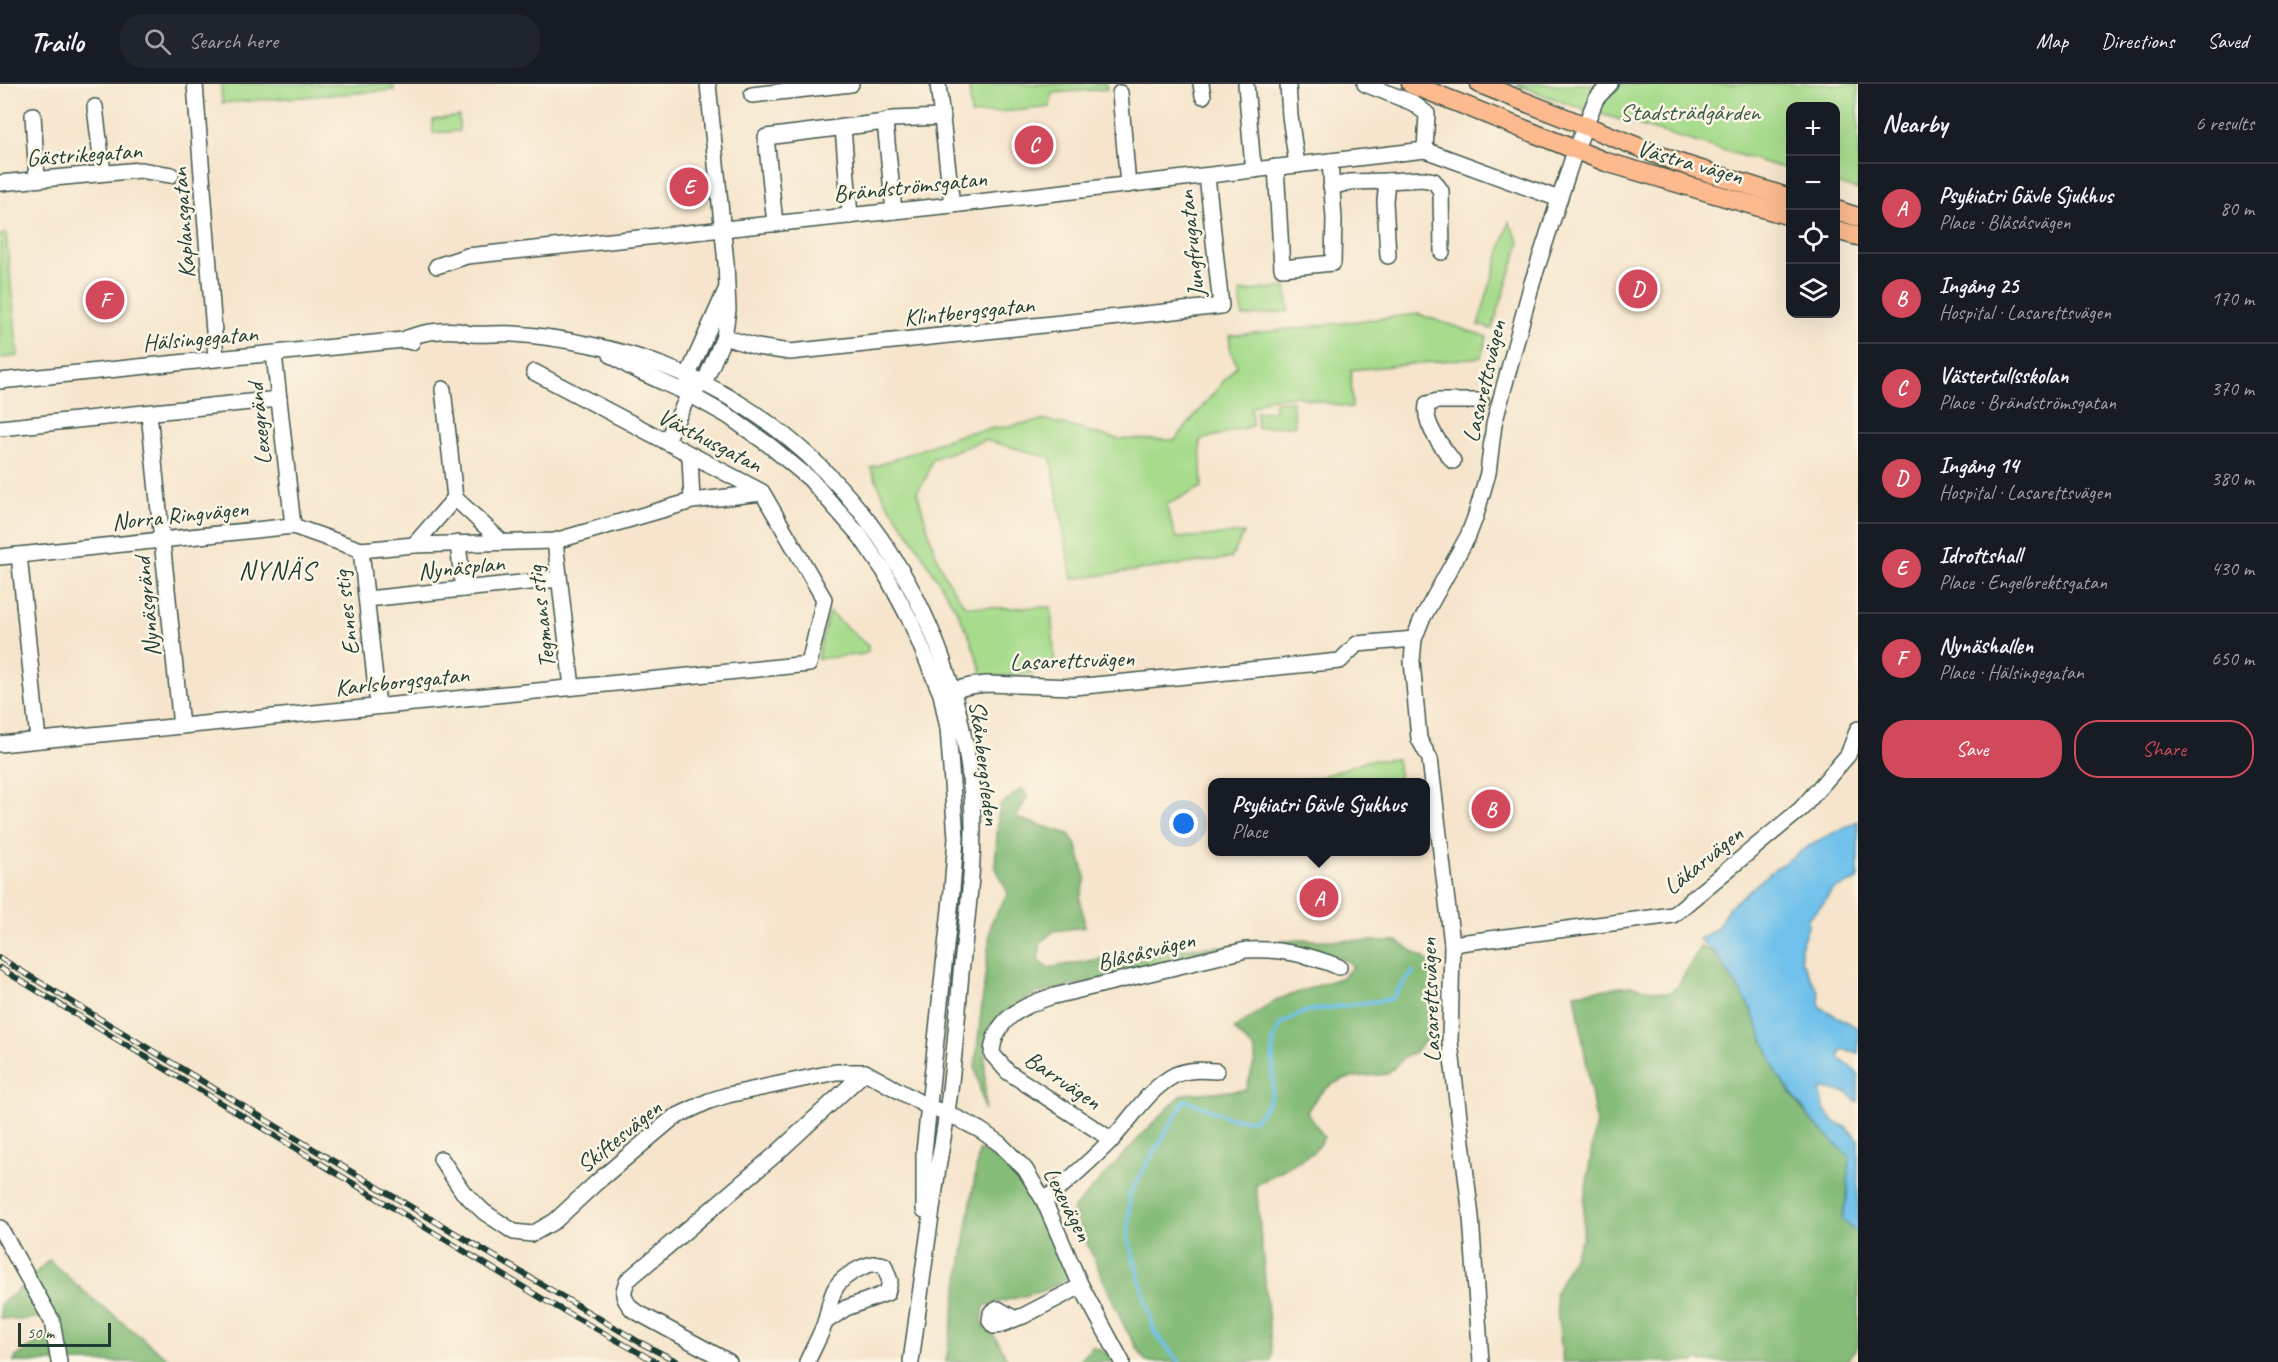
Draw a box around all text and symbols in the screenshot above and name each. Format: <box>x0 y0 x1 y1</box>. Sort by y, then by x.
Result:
search box <box>120 14 540 68</box>
text: Trailo <box>30 24 84 59</box>
icon: search <box>141 25 174 58</box>
text: Search here <box>189 27 278 55</box>
text: Map <box>2036 28 2068 54</box>
text: Directions <box>2101 28 2174 54</box>
text: Saved <box>2207 28 2248 54</box>
park label: Stadsträdgården <box>1620 97 1761 127</box>
map controls <box>1786 102 1840 318</box>
button: + <box>1786 102 1840 156</box>
text: Nearby <box>1882 107 1947 140</box>
text: 6 results <box>2195 111 2254 136</box>
pin: C <box>1014 122 1054 168</box>
street label: Västra vägen <box>1634 133 1747 191</box>
street label: Gästrikegatan <box>25 135 144 173</box>
button: − <box>1786 156 1840 210</box>
street label: Brändströmsgatan <box>832 163 988 209</box>
pin: E <box>670 164 708 210</box>
street label: Kaplansgatan <box>164 165 202 279</box>
text: Psykiatri Gävle Sjukhus <box>1939 182 2113 210</box>
street label: Jungfrugatan <box>1170 188 1212 300</box>
text: A <box>1896 196 1907 221</box>
text: 80 m <box>2220 196 2254 221</box>
button: locate <box>1786 210 1840 264</box>
text: Place · Blåsåsvägen <box>1939 210 2071 235</box>
button: layers <box>1786 264 1840 318</box>
pin: D <box>1618 266 1658 312</box>
text: Ingång 25 <box>1939 272 2018 300</box>
pin: F <box>86 278 124 322</box>
text: B <box>1896 286 1907 311</box>
text: 170 m <box>2211 286 2254 311</box>
street label: Klintbergsgatan <box>902 289 1037 333</box>
text: Hospital · Lasarettsvägen <box>1939 300 2111 325</box>
street label: Lasarettsvägen <box>1455 317 1513 445</box>
street label: Hälsingegatan <box>141 318 260 358</box>
text: Västertullsskolan <box>1939 362 2068 390</box>
text: C <box>1897 376 1906 401</box>
text: 370 m <box>2211 376 2254 401</box>
street label: Lexegränd <box>239 378 278 466</box>
text: Place · Brändströmsgatan <box>1939 390 2116 415</box>
street label: Växthusgatan <box>653 401 768 480</box>
text: Ingång 14 <box>1939 452 2019 480</box>
text: D <box>1896 466 1907 491</box>
text: 380 m <box>2211 466 2254 491</box>
text: Hospital · Lasarettsvägen <box>1939 480 2111 505</box>
street label: Norra Ringvägen <box>110 493 250 537</box>
text: Idrottshall <box>1939 542 2022 570</box>
street label: Nynäsplan <box>416 547 507 586</box>
street label: Nynäsgränd <box>126 552 167 658</box>
district label: NYNÄS <box>239 554 319 587</box>
text: E <box>1896 556 1907 581</box>
text: 430 m <box>2211 556 2254 581</box>
street label: Tegmans stig <box>520 562 562 670</box>
street label: Ennes stig <box>326 567 366 657</box>
text: Place · Engelbrektsgatan <box>1939 570 2107 595</box>
text: Nynäshallen <box>1939 632 2033 660</box>
street label: Lasarettsvägen <box>1009 643 1135 677</box>
text: F <box>1897 646 1906 671</box>
text: 650 m <box>2211 646 2254 671</box>
street label: Karlsborgsgatan <box>334 659 471 703</box>
text: Place · Hälsingegatan <box>1939 660 2084 685</box>
street label: Skånbergsleden <box>962 699 1008 827</box>
button: Save <box>1882 720 2062 778</box>
button: Share <box>2074 720 2254 778</box>
popup <box>1208 778 1430 856</box>
pin: B <box>1472 786 1510 832</box>
text: Psykiatri Gävle Sjukhus <box>1232 791 1406 819</box>
your location <box>1169 809 1198 838</box>
text: Place <box>1232 819 1267 844</box>
street label: Läkarvägen <box>1657 819 1749 901</box>
pin: A <box>1300 876 1338 920</box>
street label: Blåsåsvägen <box>1094 924 1198 978</box>
street label: Lasarettsvägen <box>1413 937 1447 1063</box>
street label: Barrvägen <box>1019 1044 1107 1117</box>
street label: Skiftesvägen <box>570 1092 668 1179</box>
street label: Lexevägen <box>1037 1162 1100 1246</box>
scale bar <box>18 1320 111 1348</box>
text: 50 m <box>27 1323 54 1343</box>

